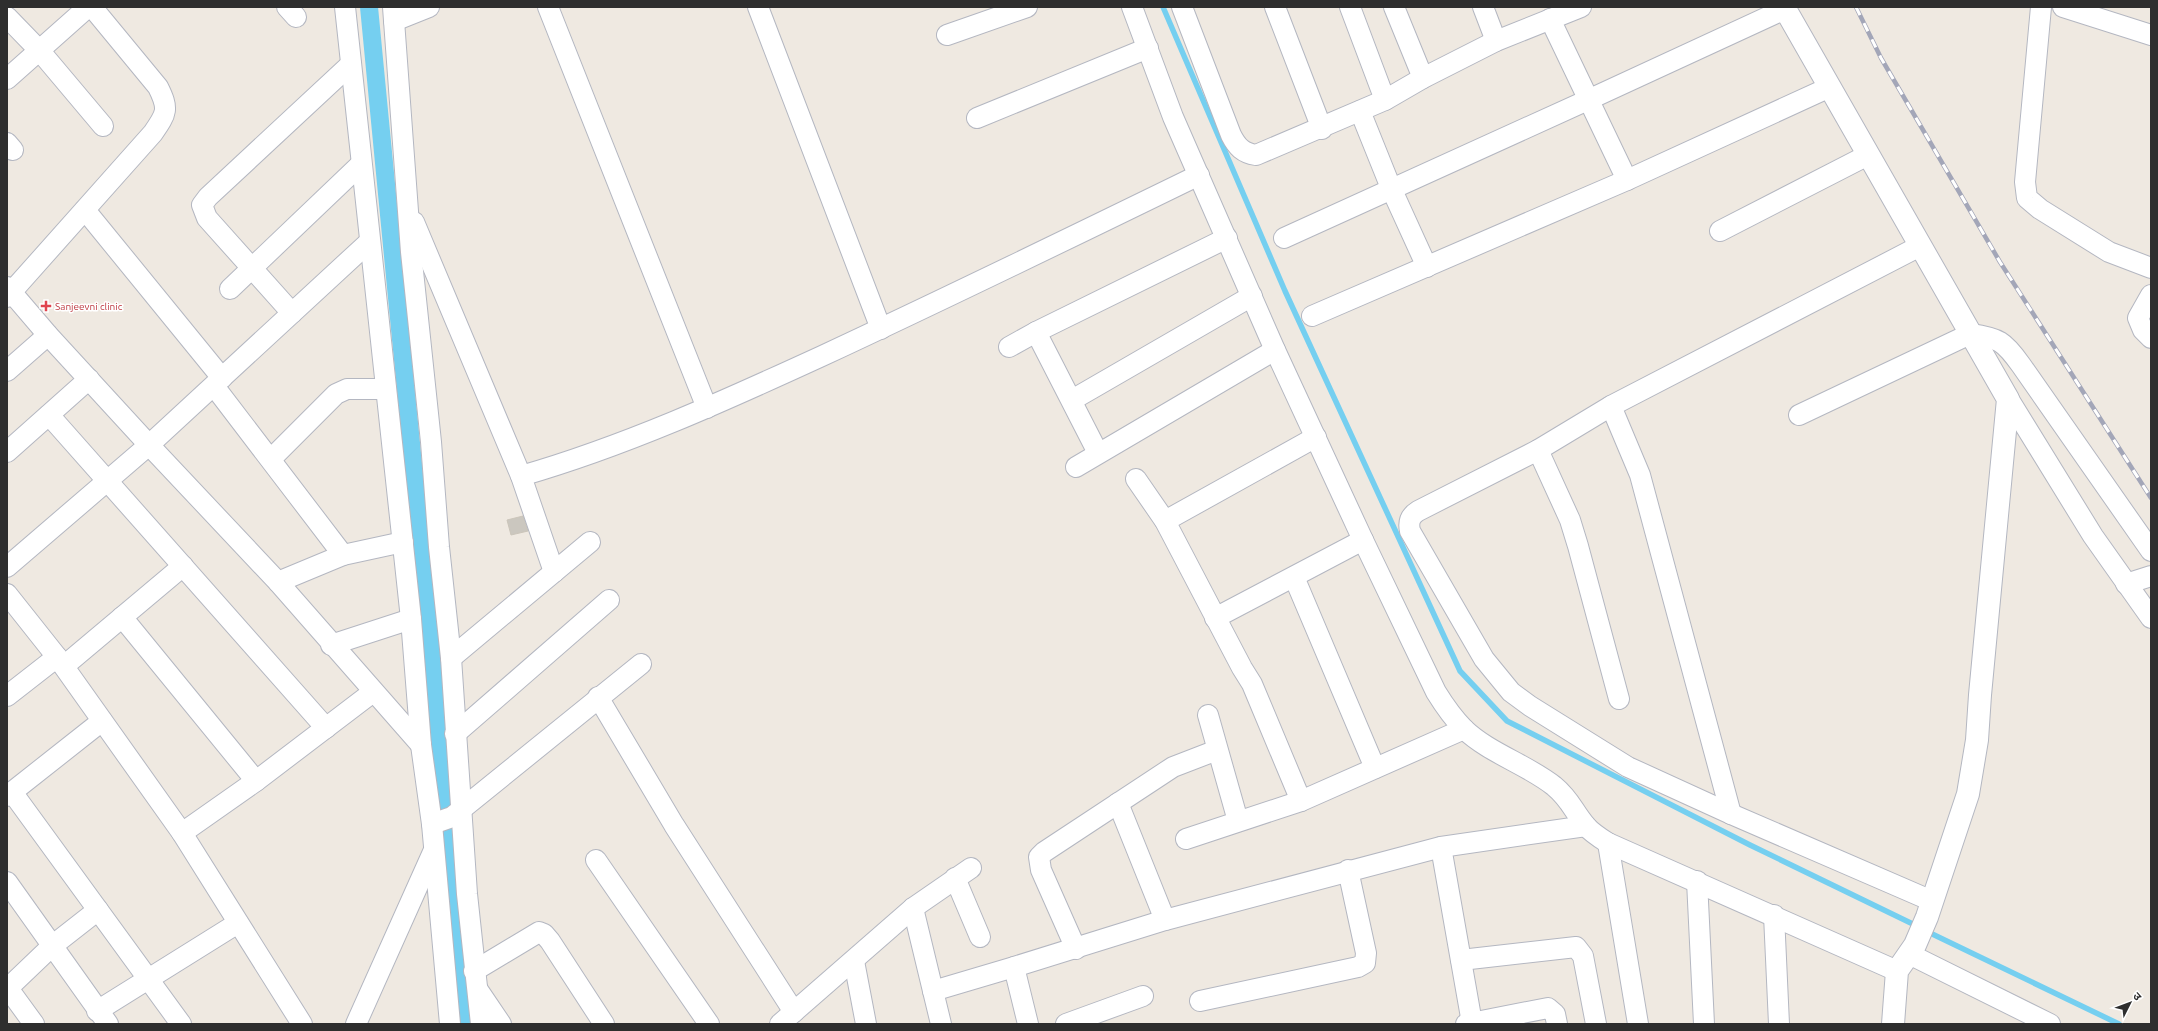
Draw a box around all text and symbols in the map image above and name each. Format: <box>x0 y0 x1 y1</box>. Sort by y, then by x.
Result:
marker: Sanjeevni clinic <box>40 300 52 312</box>
place label: Sanjeevni clinic <box>55 301 123 312</box>
north arrow <box>2110 983 2150 1023</box>
text: उ <box>2131 990 2144 1003</box>

